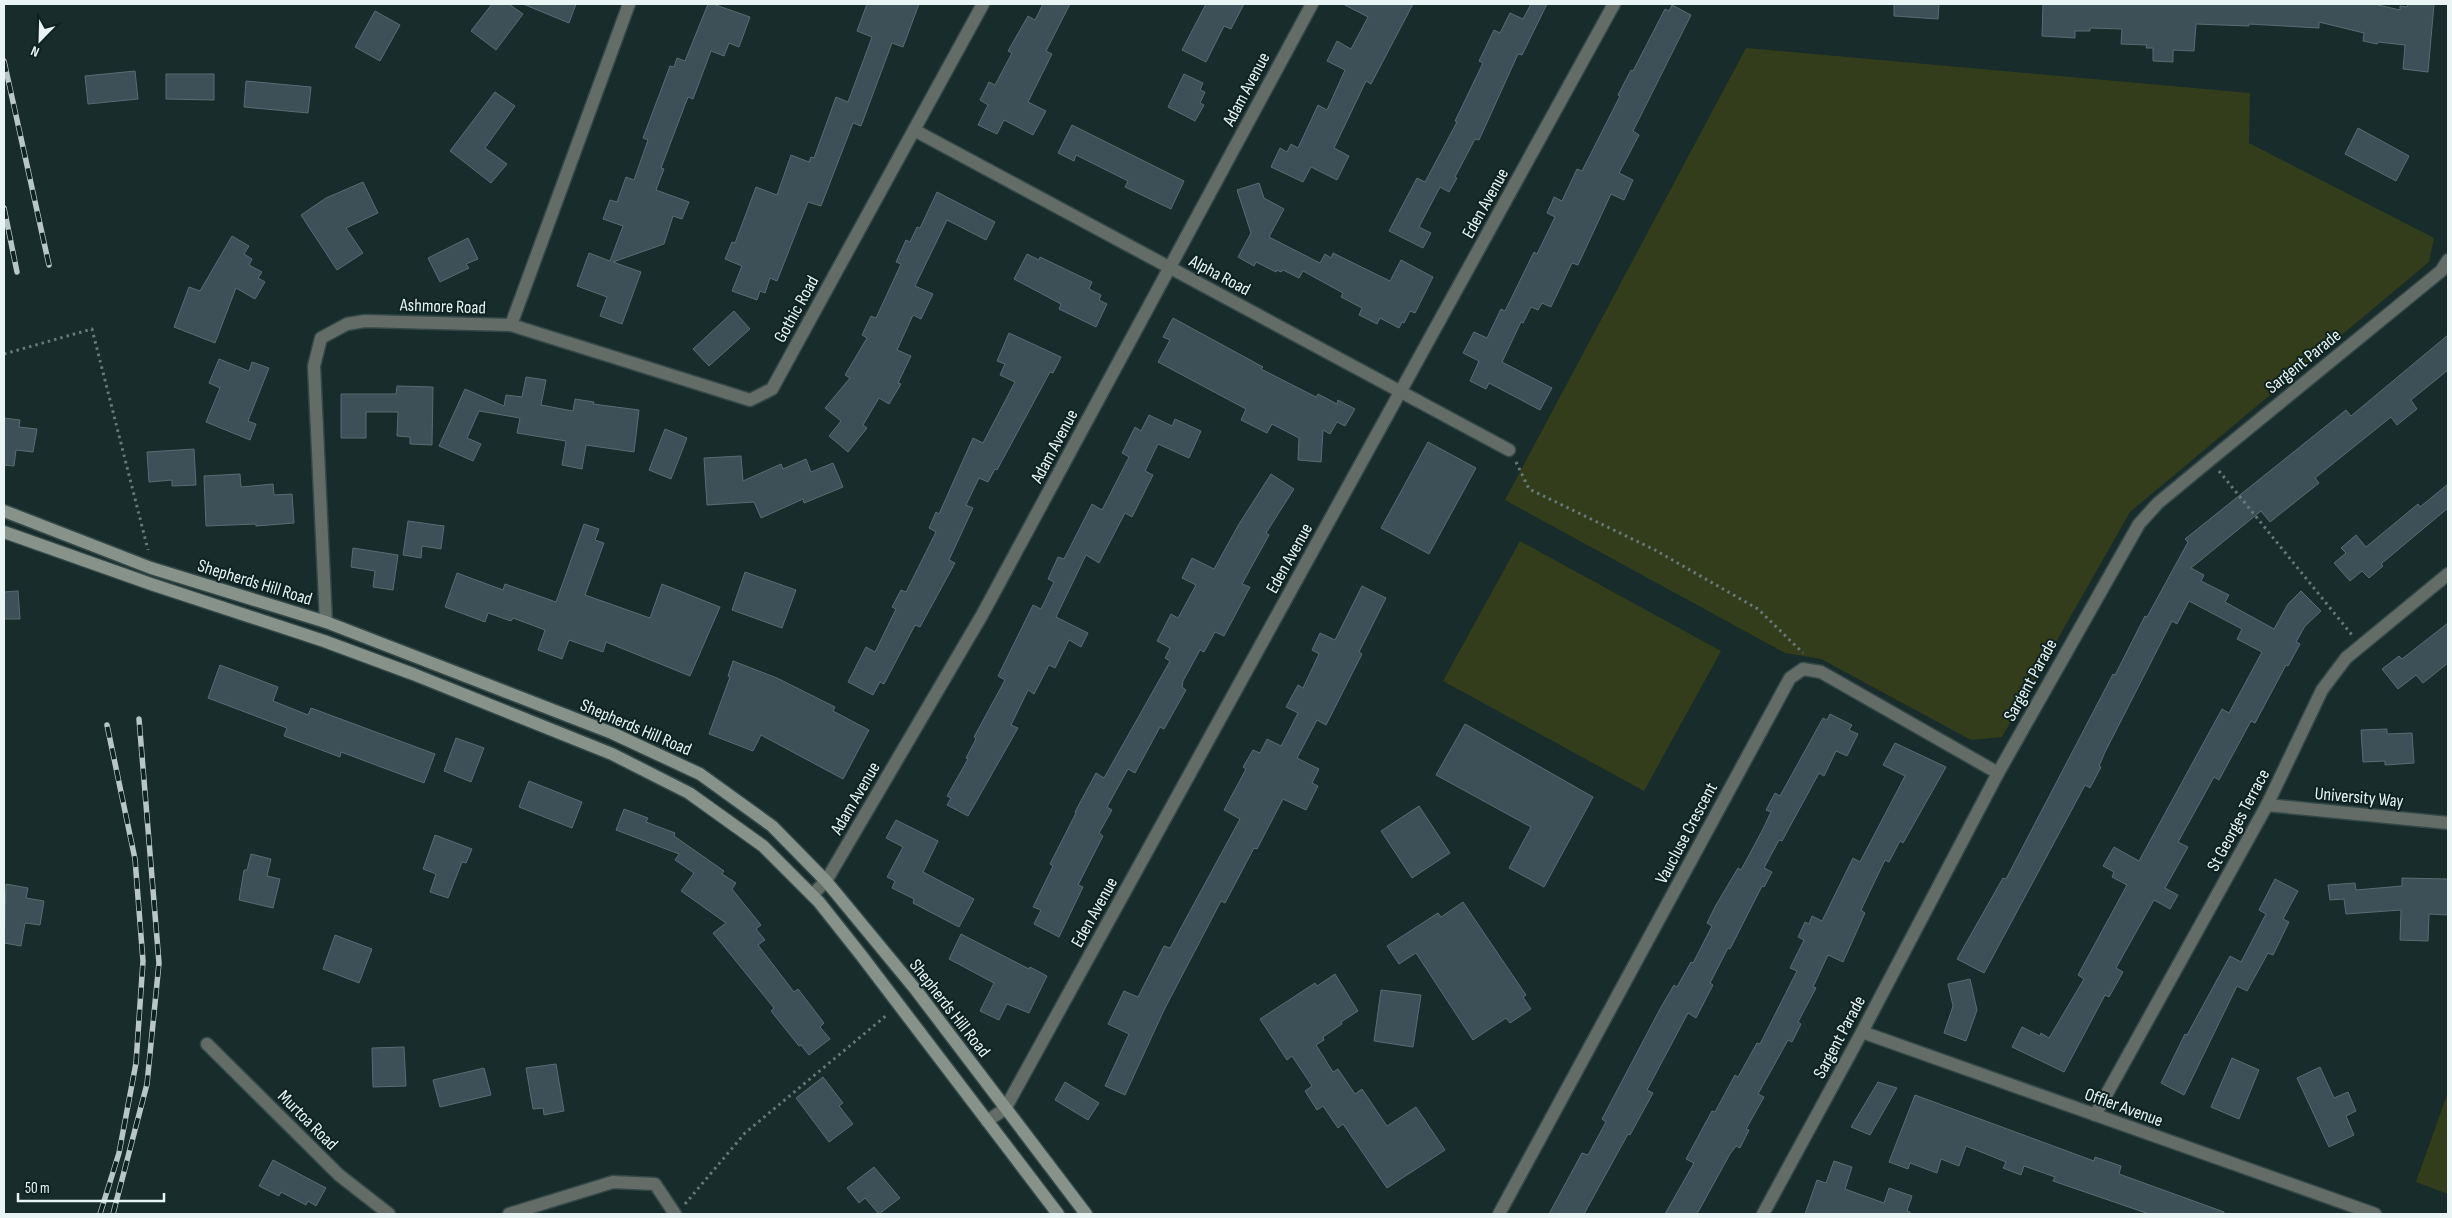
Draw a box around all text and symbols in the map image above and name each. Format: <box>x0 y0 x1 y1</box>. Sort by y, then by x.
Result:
north arrow <box>15 15 65 65</box>
text: N <box>28 42 42 61</box>
street label: Adam Avenue <box>1218 49 1275 131</box>
street label: Eden Avenue <box>1458 165 1513 242</box>
street label: Alpha Road <box>1185 250 1254 300</box>
street label: Gothic Road <box>770 272 823 346</box>
street label: Ashmore Road <box>399 294 486 318</box>
street label: Sargent Parade <box>2261 325 2345 398</box>
street label: Adam Avenue <box>1026 406 1083 488</box>
street label: Eden Avenue <box>1262 520 1317 597</box>
street label: Shepherds Hill Road <box>195 555 315 610</box>
street label: Sargent Parade <box>1999 635 2062 725</box>
street label: Shepherds Hill Road <box>577 695 695 760</box>
street label: Adam Avenue <box>826 758 885 839</box>
street label: St Georges Terrace <box>2203 765 2274 875</box>
street label: Vaucluse Crescent <box>1651 779 1722 887</box>
street label: University Way <box>2314 783 2404 812</box>
street label: Eden Avenue <box>1067 874 1122 951</box>
street label: Shepherds Hill Road <box>905 955 994 1062</box>
street label: Sargent Parade <box>1809 992 1870 1082</box>
street label: Offler Avenue <box>2082 1084 2166 1131</box>
street label: Murtoa Road <box>273 1086 342 1155</box>
scale bar <box>18 1170 164 1202</box>
text: 50 m <box>25 1179 50 1198</box>

